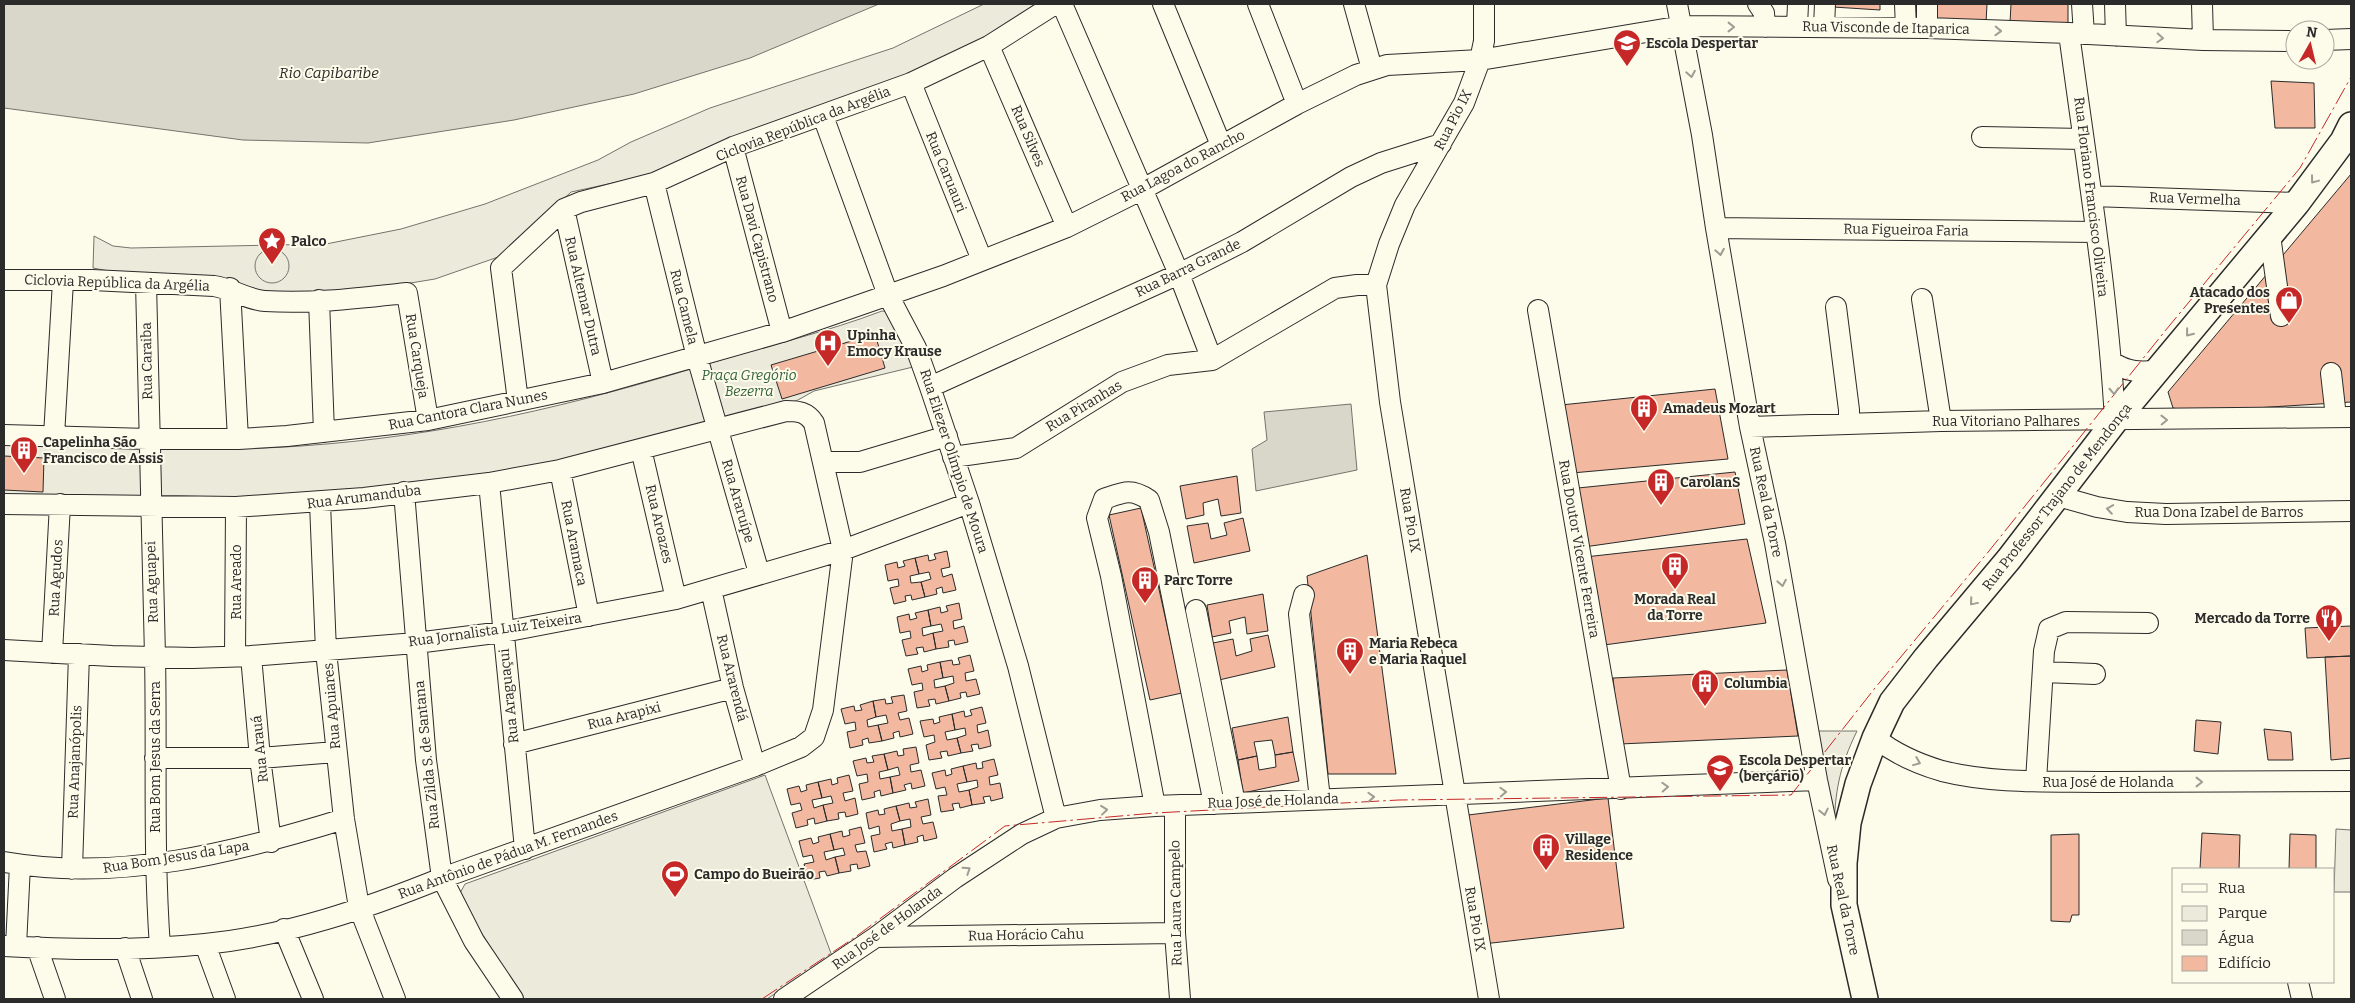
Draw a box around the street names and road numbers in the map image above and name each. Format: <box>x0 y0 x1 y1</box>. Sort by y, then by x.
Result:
street label: Rua Visconde de Itaparica <box>1802 18 1970 38</box>
street label: Ciclovia República da Argélia <box>713 83 893 165</box>
street label: Rua Pio IX <box>1431 87 1476 153</box>
street label: Rua Floriano Francisco Oliveira <box>2070 96 2112 298</box>
street label: Rua Silves <box>1007 103 1049 169</box>
street label: Rua Lagoa do Rancho <box>1118 126 1248 206</box>
street label: Rua Caruauri <box>922 129 970 215</box>
street label: Rua Davi Capistrano <box>732 174 782 304</box>
street label: Rua Vermelha <box>2149 189 2242 209</box>
street label: Rua Figueiroa Faria <box>1843 220 1969 240</box>
street label: Rua Altemar Dutra <box>561 235 605 357</box>
street label: Rua Barra Grande <box>1132 235 1244 301</box>
street label: Rua Camela <box>666 268 702 347</box>
street label: Ciclovia República da Argélia <box>24 271 210 295</box>
street label: Rua Carqueja <box>402 312 432 400</box>
street label: Rua Caraiba <box>138 322 156 400</box>
street label: Rua Eliezer Olímpio de Moura <box>916 367 992 555</box>
street label: Rua Piranhas <box>1043 377 1125 435</box>
street label: Rua Cantora Clara Nunes <box>387 386 549 434</box>
street label: Rua Professor Trajano de Mendonça <box>1979 400 2136 594</box>
street label: Rua Vitoriano Palhares <box>1932 413 2080 430</box>
street label: Rua Real da Torre <box>1746 445 1786 559</box>
street label: Rua Araruípe <box>718 457 758 545</box>
street label: Rua Doutor Vicente Ferreira <box>1555 459 1603 640</box>
street label: Rua Arumanduba <box>306 482 423 512</box>
street label: Rua Aroazes <box>642 483 676 565</box>
street label: Rua Pio IX <box>1396 486 1424 554</box>
street label: Rua Aramaca <box>557 499 591 588</box>
street label: Rua Dona Izabel de Barros <box>2134 504 2304 521</box>
street label: Rua Agudos <box>45 539 67 617</box>
street label: Rua Aguapei <box>142 541 162 623</box>
street label: Rua Areado <box>228 544 245 620</box>
street label: Rua Jornalista Luiz Teixeira <box>407 609 583 651</box>
street label: Rua Ararendá <box>713 633 751 724</box>
street label: Rua Araguaçui <box>496 648 522 744</box>
street label: Rua Apuiares <box>320 662 344 750</box>
street label: Rua Zilda S. de Santana <box>411 679 443 830</box>
street label: Rua Bom Jesus da Serra <box>147 681 164 833</box>
street label: Rua Arapixi <box>586 699 662 733</box>
street label: Rua Anajanópolis <box>65 705 85 819</box>
street label: Rua Arauá <box>248 714 272 783</box>
street label: Rua José de Holanda <box>2042 774 2174 791</box>
street label: Rua José de Holanda <box>1207 790 1339 812</box>
street label: Rua Antônio de Pádua M. Fernandes <box>396 807 620 903</box>
street label: Rua Bom Jesus da Lapa <box>102 837 251 877</box>
street label: Rua Laura Campelo <box>1166 840 1186 966</box>
street label: Rua Real da Torre <box>1823 843 1863 957</box>
street label: Rua José de Holanda <box>829 882 946 974</box>
street label: Rua Pio IX <box>1461 885 1489 953</box>
street label: Rua Horácio Cahu <box>968 925 1085 945</box>

